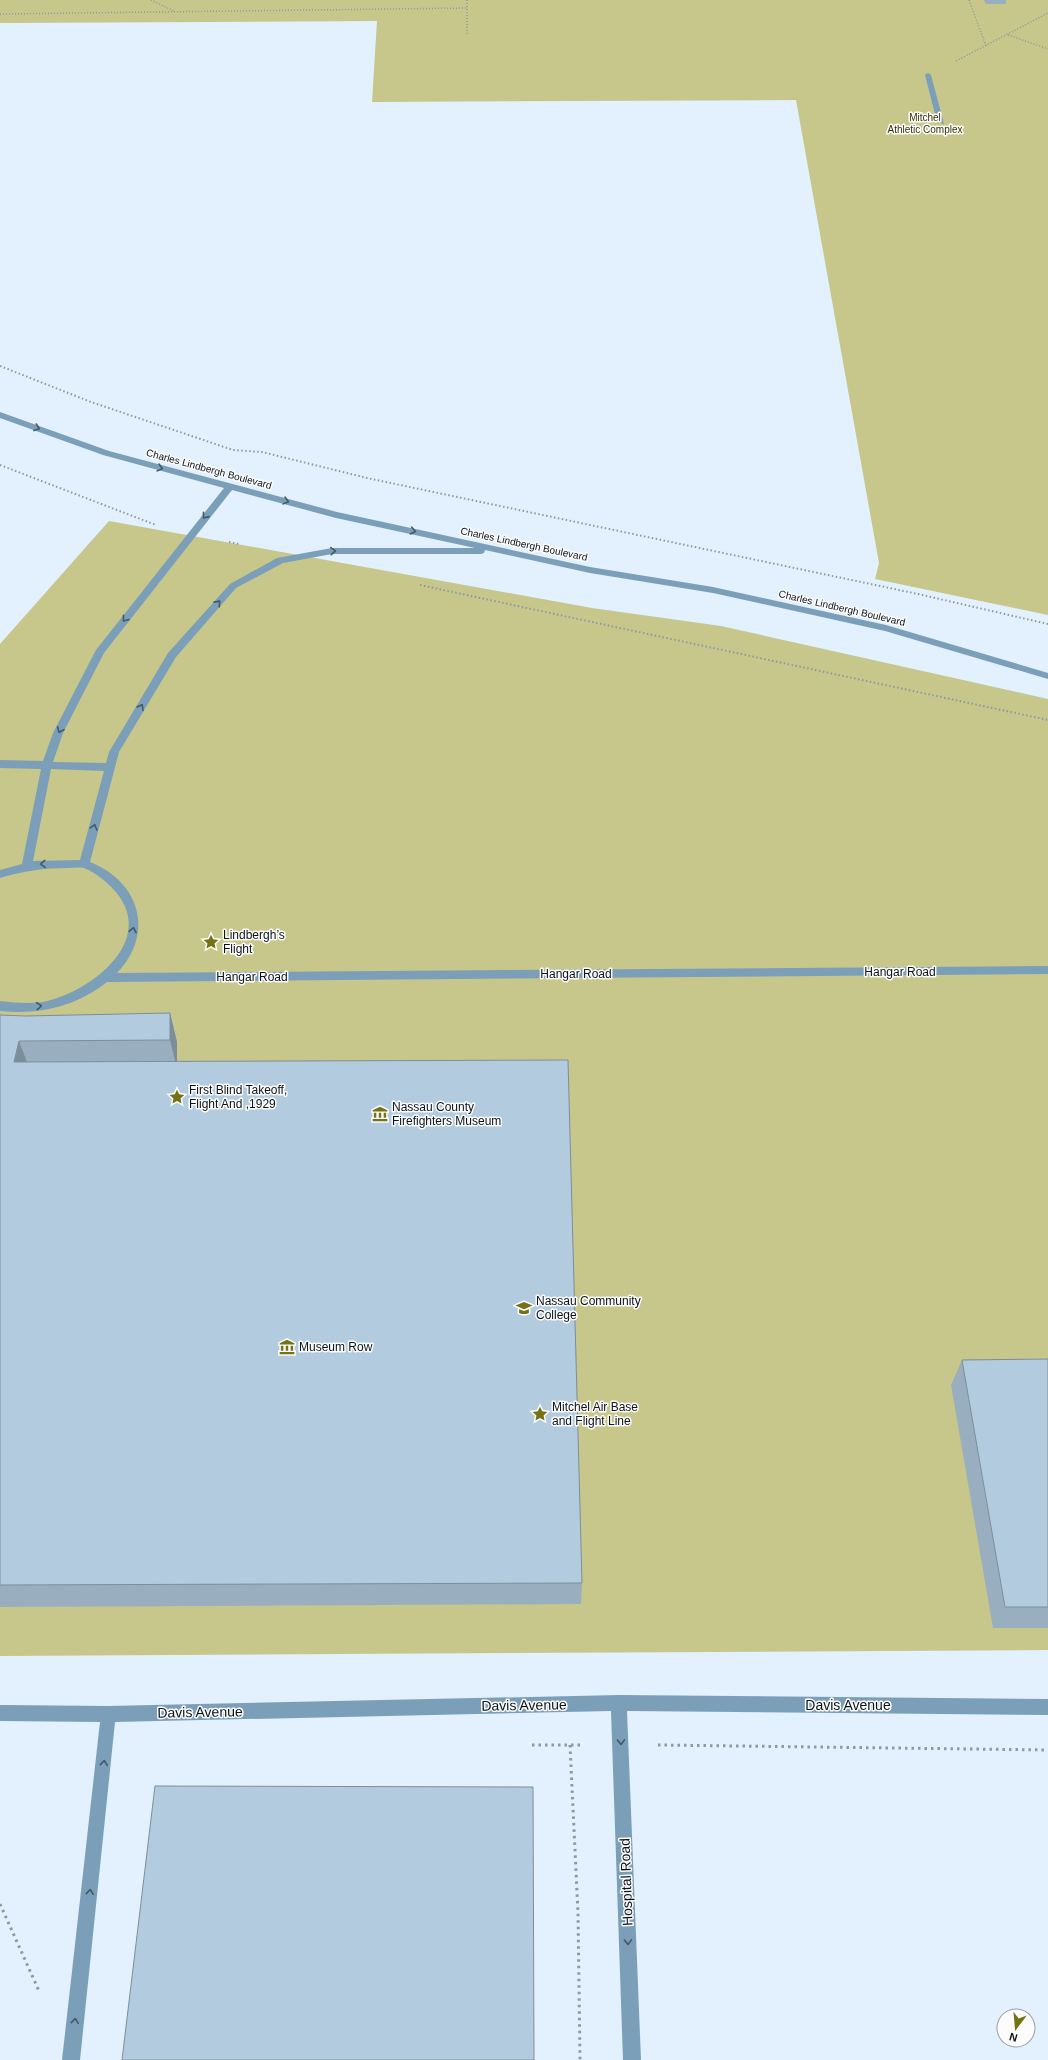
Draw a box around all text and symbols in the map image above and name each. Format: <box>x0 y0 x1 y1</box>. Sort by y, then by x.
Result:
park label: Mitchel Athletic Complex <box>887 112 963 135</box>
one-way arrow <box>33 424 40 432</box>
street label: Charles Lindbergh Boulevard <box>145 447 273 491</box>
one-way arrow <box>157 463 164 472</box>
one-way arrow <box>282 496 289 505</box>
one-way arrow <box>203 512 210 519</box>
street label: Charles Lindbergh Boulevard <box>460 525 588 563</box>
one-way arrow <box>409 527 416 535</box>
one-way arrow <box>330 547 336 556</box>
street label: Charles Lindbergh Boulevard <box>778 588 906 628</box>
one-way arrow <box>213 600 221 608</box>
one-way arrow <box>123 614 130 621</box>
one-way arrow <box>136 704 143 711</box>
one-way arrow <box>56 727 64 734</box>
one-way arrow <box>89 824 98 831</box>
one-way arrow <box>40 859 46 868</box>
one-way arrow <box>128 927 136 933</box>
place label: Lindbergh’s Flight <box>223 928 285 956</box>
place icon: Lindbergh’s Flight <box>202 933 220 951</box>
street label: Hangar Road <box>864 965 936 979</box>
street label: Hangar Road <box>540 967 612 981</box>
street label: Hangar Road <box>216 970 288 984</box>
one-way arrow <box>36 1002 42 1011</box>
place label: First Blind Takeoff, Flight And ,1929 <box>189 1083 287 1111</box>
place icon: First Blind Takeoff, Flight And ,1929 <box>168 1088 186 1106</box>
place label: Nassau County Firefighters Museum <box>392 1100 501 1128</box>
museum icon: Nassau County Firefighters Museum <box>371 1105 389 1123</box>
place label: Nassau Community College <box>536 1294 641 1322</box>
school or university icon: Nassau Community College <box>515 1299 533 1317</box>
museum icon: Museum Row <box>278 1338 296 1356</box>
place label: Museum Row <box>299 1340 373 1354</box>
place label: Mitchel Air Base and Flight Line <box>552 1400 638 1428</box>
place icon: Mitchel Air Base and Flight Line <box>531 1405 549 1423</box>
street label: Davis Avenue <box>481 1696 567 1714</box>
street label: Davis Avenue <box>805 1697 891 1713</box>
street label: Davis Avenue <box>157 1703 243 1721</box>
one-way arrow <box>616 1739 625 1745</box>
one-way arrow <box>100 1760 109 1766</box>
street label: Hospital Road <box>616 1838 636 1926</box>
one-way arrow <box>85 1889 94 1895</box>
one-way arrow <box>624 1939 632 1945</box>
north arrow <box>996 2008 1036 2048</box>
one-way arrow <box>70 2018 79 2024</box>
text: N <box>1008 2031 1019 2044</box>

